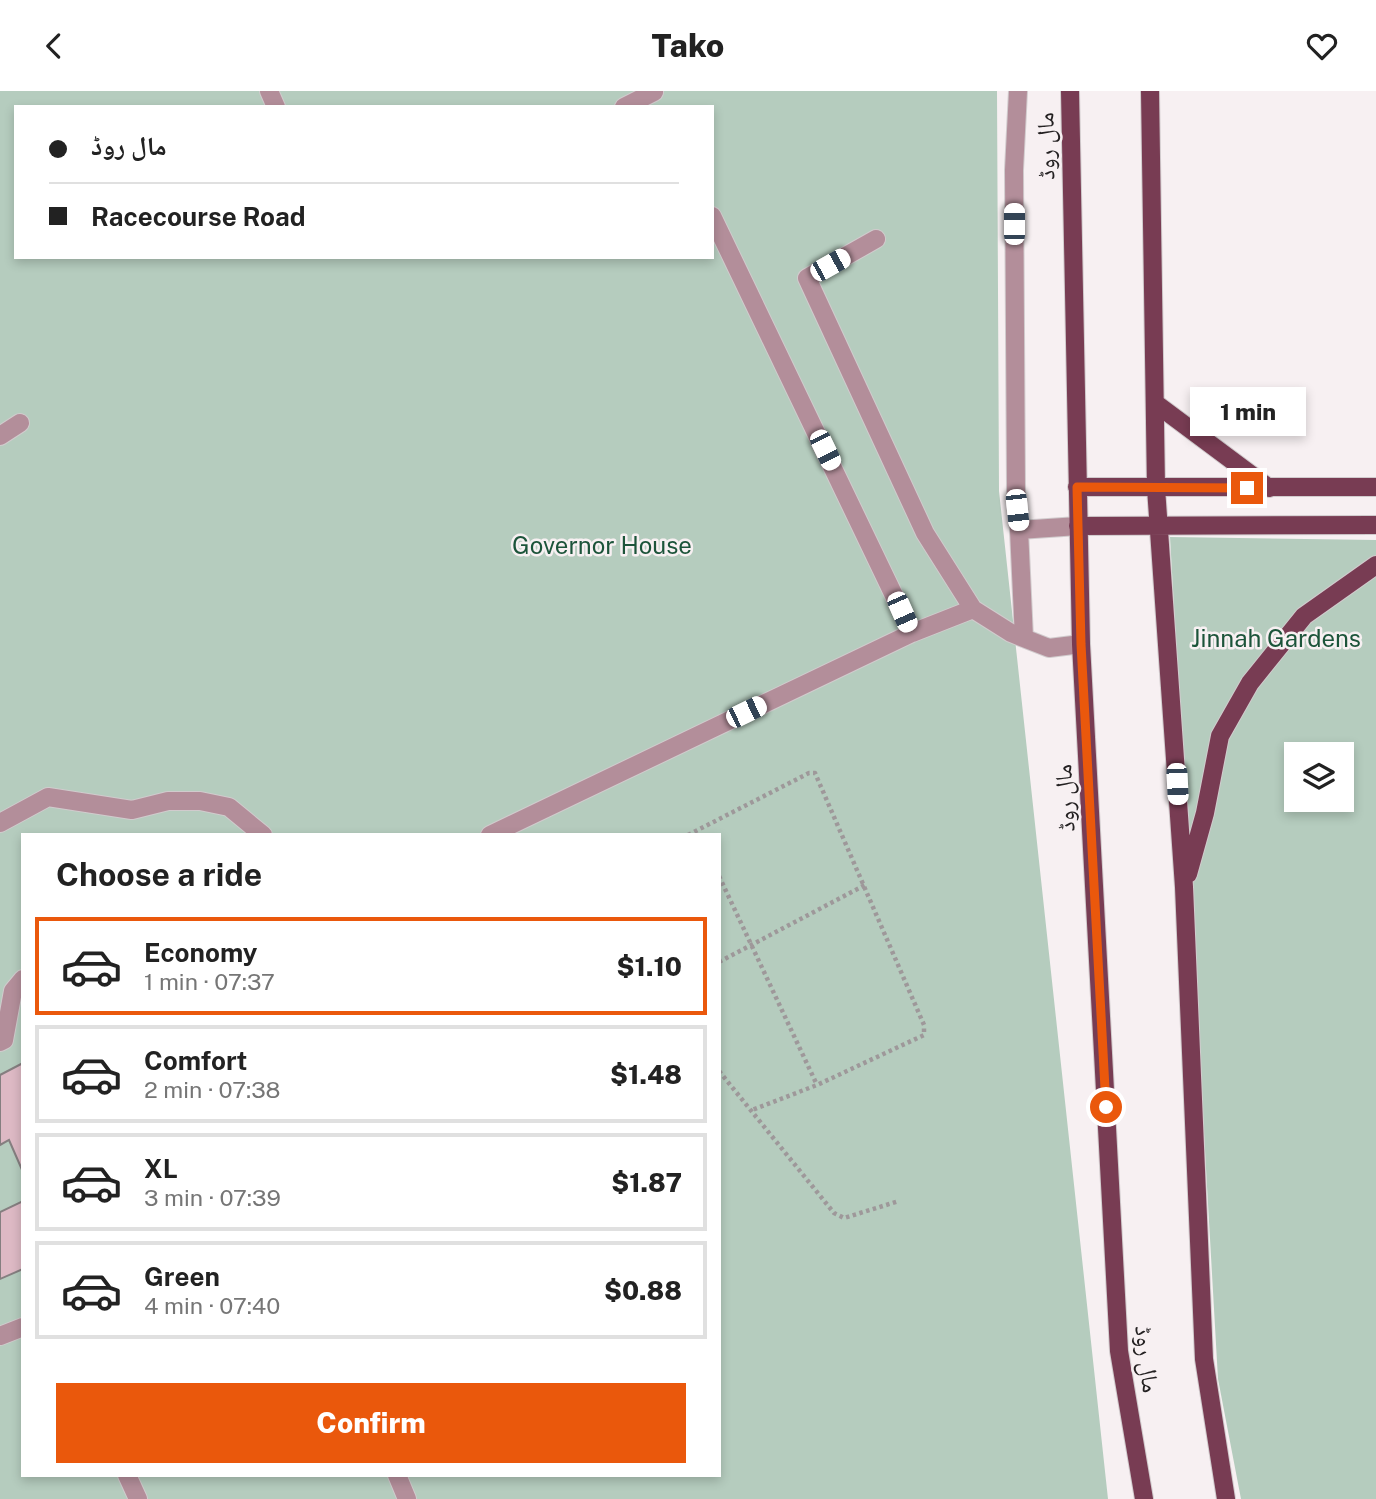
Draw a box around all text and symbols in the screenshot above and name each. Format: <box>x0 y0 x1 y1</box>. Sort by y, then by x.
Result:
icon: back <box>35 27 73 65</box>
text: Tako <box>652 27 724 64</box>
icon: heart <box>1303 27 1341 65</box>
street label: مال روڈ <box>1030 112 1061 180</box>
text: مال روڈ <box>91 130 167 161</box>
text: Racecourse Road <box>91 201 306 232</box>
car <box>1004 203 1025 245</box>
car <box>807 246 854 284</box>
callout: 1 min <box>1189 387 1305 435</box>
text: 1 min <box>1220 398 1276 425</box>
car <box>807 427 844 473</box>
route end <box>1231 472 1263 504</box>
car <box>1005 488 1030 532</box>
park label: Governor House <box>512 531 692 559</box>
car <box>884 589 921 635</box>
park label: Jinnah Gardens <box>1191 624 1361 652</box>
car <box>723 693 770 731</box>
map controls <box>1284 742 1354 812</box>
button: layers <box>1284 742 1354 812</box>
car <box>1166 762 1189 806</box>
street label: مال روڈ <box>1048 764 1081 833</box>
text: Choose a ride <box>56 856 262 893</box>
icon: car <box>60 935 123 998</box>
text: Economy <box>144 937 257 968</box>
text: $1.10 <box>617 951 682 982</box>
text: 1 min · 07:37 <box>144 968 275 995</box>
icon: car <box>60 1043 123 1106</box>
text: Comfort <box>144 1045 247 1076</box>
text: $1.48 <box>610 1059 682 1090</box>
text: 2 min · 07:38 <box>144 1076 281 1103</box>
route start <box>1090 1091 1122 1123</box>
icon: car <box>60 1151 123 1214</box>
text: XL <box>144 1153 178 1184</box>
text: $1.87 <box>611 1167 682 1198</box>
text: 3 min · 07:39 <box>144 1184 281 1211</box>
icon: car <box>60 1259 123 1322</box>
text: Green <box>144 1261 220 1292</box>
text: $0.88 <box>604 1275 682 1306</box>
text: 4 min · 07:40 <box>144 1292 280 1319</box>
street label: مال روڈ <box>1129 1324 1166 1394</box>
button: Confirm <box>56 1383 686 1463</box>

